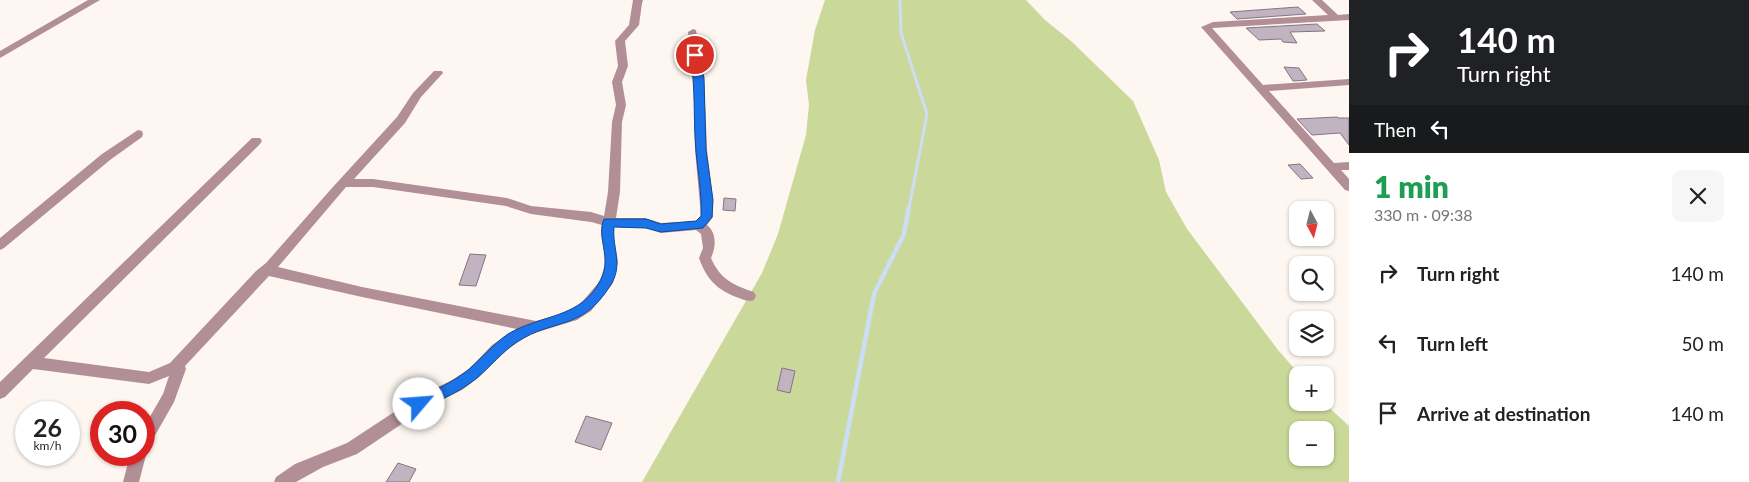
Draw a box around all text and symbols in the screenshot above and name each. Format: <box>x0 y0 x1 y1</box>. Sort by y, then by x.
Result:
text: 140 m <box>1457 18 1556 60</box>
icon: right <box>1374 20 1439 85</box>
pin <box>674 34 716 76</box>
icon: arrive <box>681 41 709 69</box>
text: Turn right <box>1457 60 1551 87</box>
icon: left <box>1426 115 1454 143</box>
text: Then <box>1374 118 1416 141</box>
text: 1 min <box>1374 168 1449 204</box>
button: close <box>1672 170 1724 222</box>
north arrow <box>1289 201 1334 246</box>
map controls <box>1289 201 1334 466</box>
text: 330 m · 09:38 <box>1374 205 1473 224</box>
button: search <box>1289 256 1334 301</box>
icon: right <box>1374 259 1402 287</box>
text: Turn right <box>1417 262 1499 285</box>
text: 140 m <box>1670 262 1724 285</box>
button: layers <box>1289 311 1334 356</box>
icon: left <box>1374 329 1402 357</box>
text: Turn left <box>1417 332 1488 355</box>
text: 50 m <box>1681 332 1724 355</box>
button: + <box>1289 366 1334 411</box>
position arrow <box>392 377 444 429</box>
icon: arrive <box>1374 399 1402 427</box>
speed limit sign: 30 <box>90 401 155 466</box>
text: Arrive at destination <box>1417 402 1590 425</box>
text: 140 m <box>1670 402 1724 425</box>
text: 26 <box>33 412 62 442</box>
button: − <box>1289 421 1334 466</box>
text: km/h <box>33 438 62 453</box>

